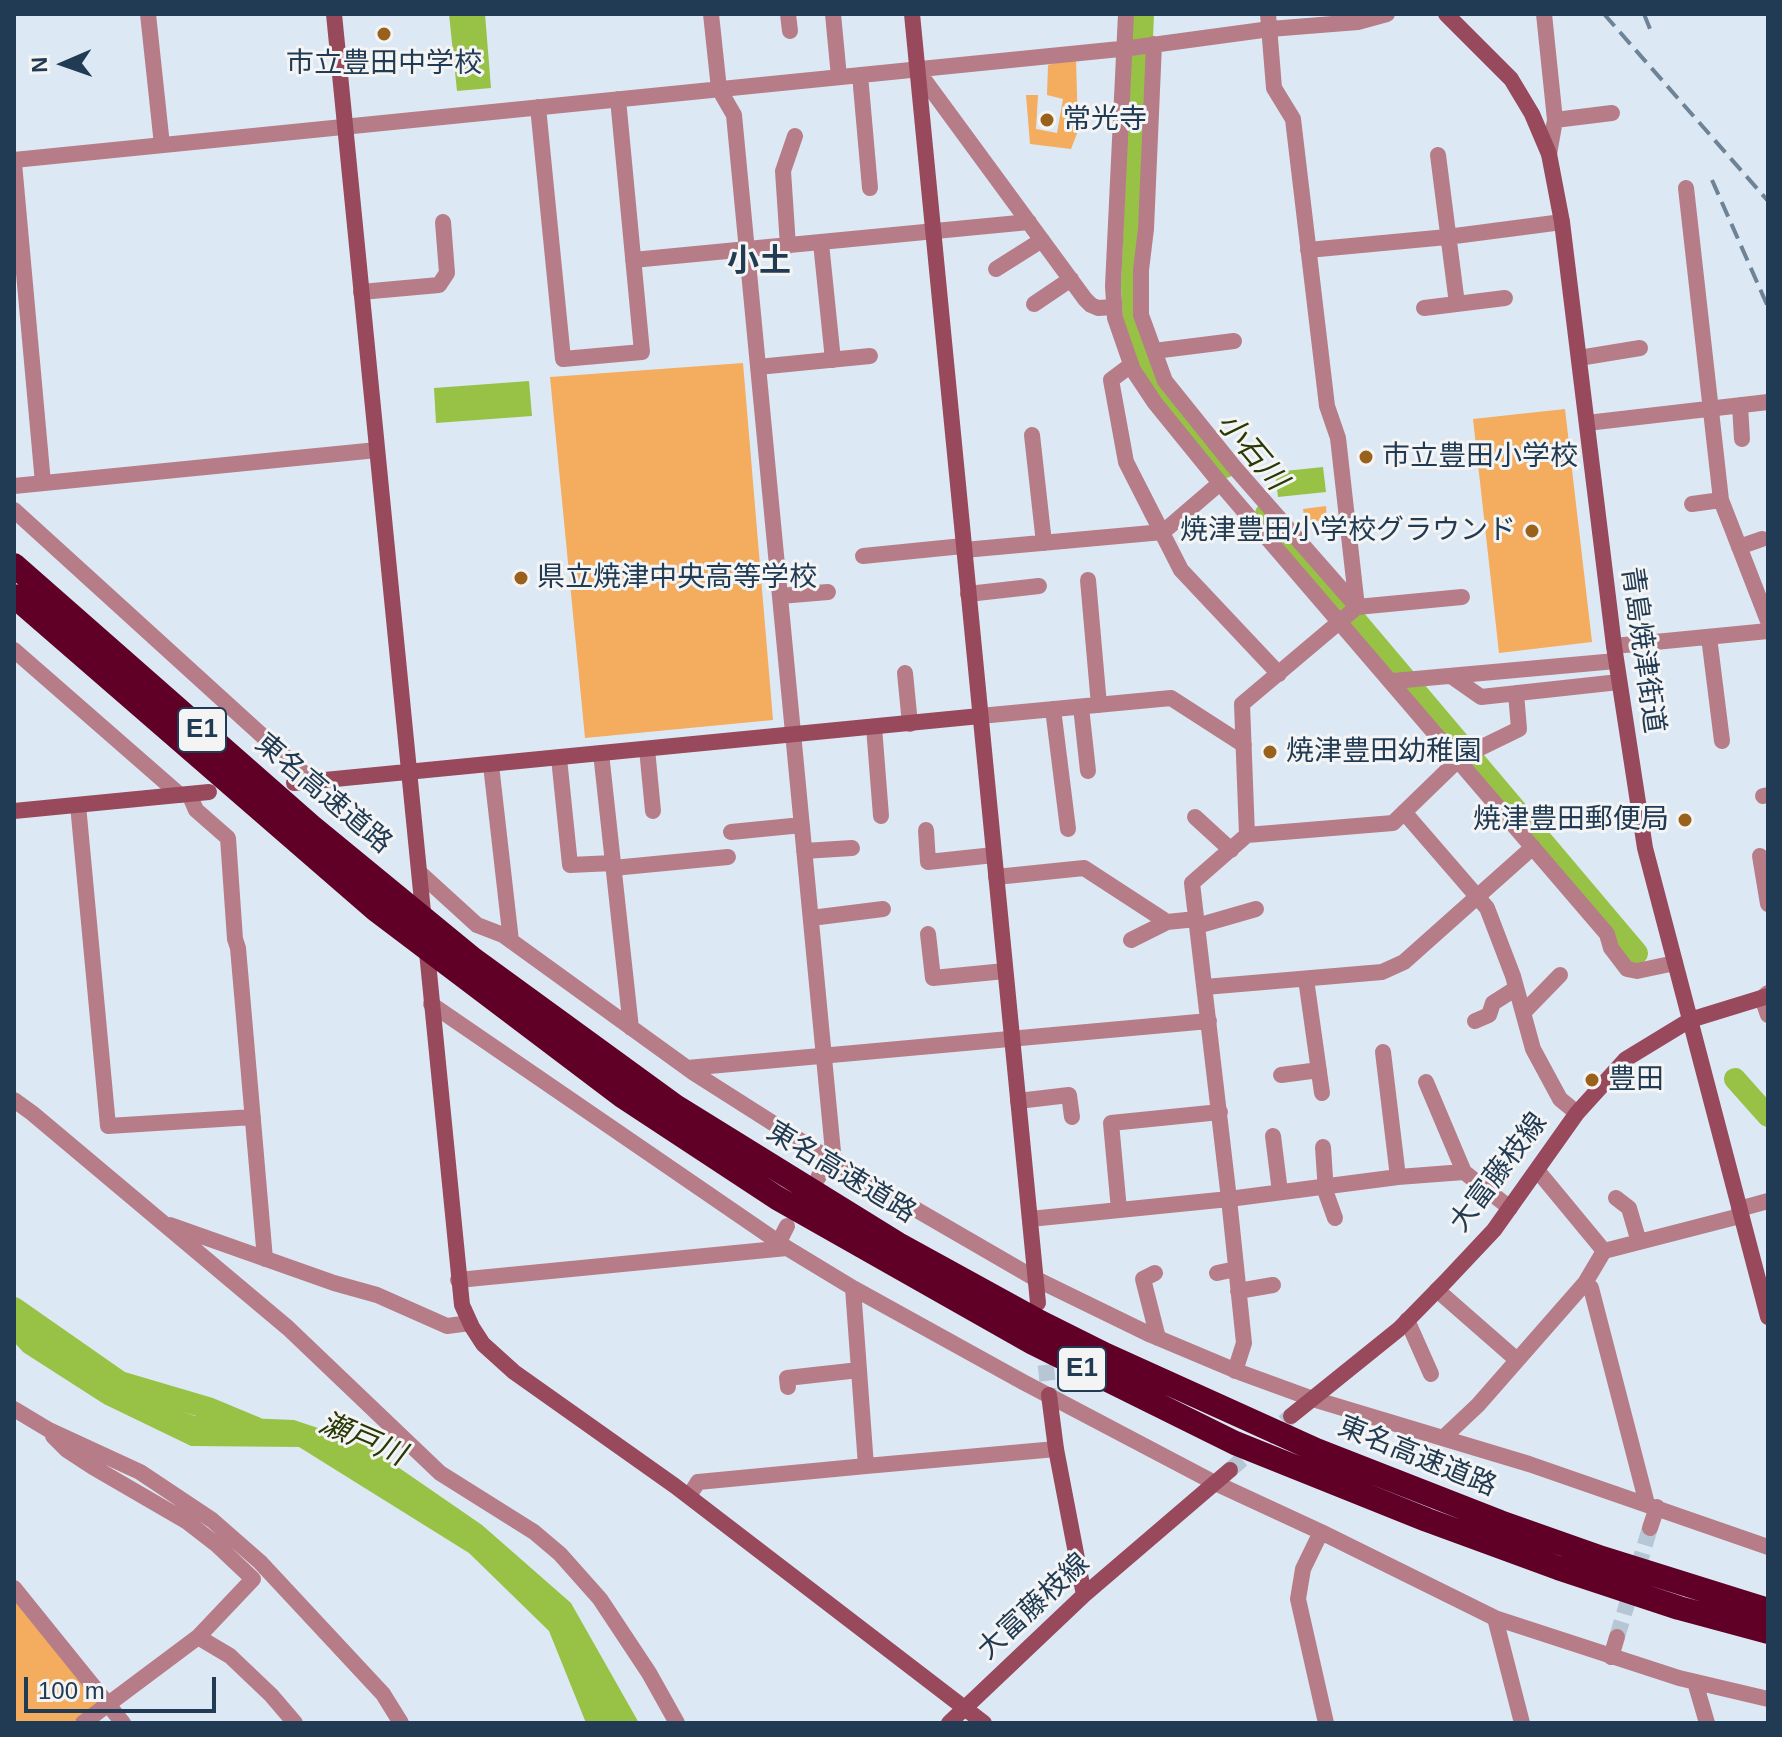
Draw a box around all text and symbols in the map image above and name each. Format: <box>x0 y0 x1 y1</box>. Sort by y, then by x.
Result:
north arrow <box>24 24 104 104</box>
marker: 市立豊田中学校 <box>375 25 393 43</box>
place label: 市立豊田中学校 <box>286 47 482 81</box>
text: N <box>27 56 52 73</box>
place label: 常光寺 <box>1063 103 1147 137</box>
marker: 常光寺 <box>1038 111 1056 129</box>
district label: 小土 <box>727 243 791 281</box>
water label: 小石川 <box>1208 406 1294 498</box>
place label: 市立豊田小学校 <box>1382 440 1578 474</box>
marker: 市立豊田小学校 <box>1357 448 1375 466</box>
place label: 焼津豊田小学校グラウンド <box>1180 514 1516 548</box>
marker: 焼津豊田小学校グラウンド <box>1523 522 1541 540</box>
place label: 県立焼津中央高等学校 <box>537 561 817 595</box>
street label: 青島焼津街道 <box>1614 564 1670 736</box>
marker: 県立焼津中央高等学校 <box>512 569 530 587</box>
road number: E1 <box>178 708 226 752</box>
street label: 東名高速道路 <box>248 727 398 861</box>
place label: 焼津豊田幼稚園 <box>1286 735 1482 769</box>
marker: 焼津豊田幼稚園 <box>1261 743 1279 761</box>
place label: 焼津豊田郵便局 <box>1473 803 1669 837</box>
marker: 焼津豊田郵便局 <box>1676 811 1694 829</box>
place label: 豊田 <box>1608 1063 1664 1097</box>
marker: 豊田 <box>1583 1071 1601 1089</box>
street label: 大富藤枝線 <box>1443 1107 1555 1239</box>
street label: 東名高速道路 <box>760 1115 922 1231</box>
road number: E1 <box>1058 1347 1106 1391</box>
water label: 瀬戸川 <box>314 1406 410 1474</box>
street label: 東名高速道路 <box>1333 1410 1501 1504</box>
street label: 大富藤枝線 <box>971 1547 1097 1667</box>
scale bar <box>28 1661 220 1711</box>
text: 100 m <box>38 1677 105 1704</box>

